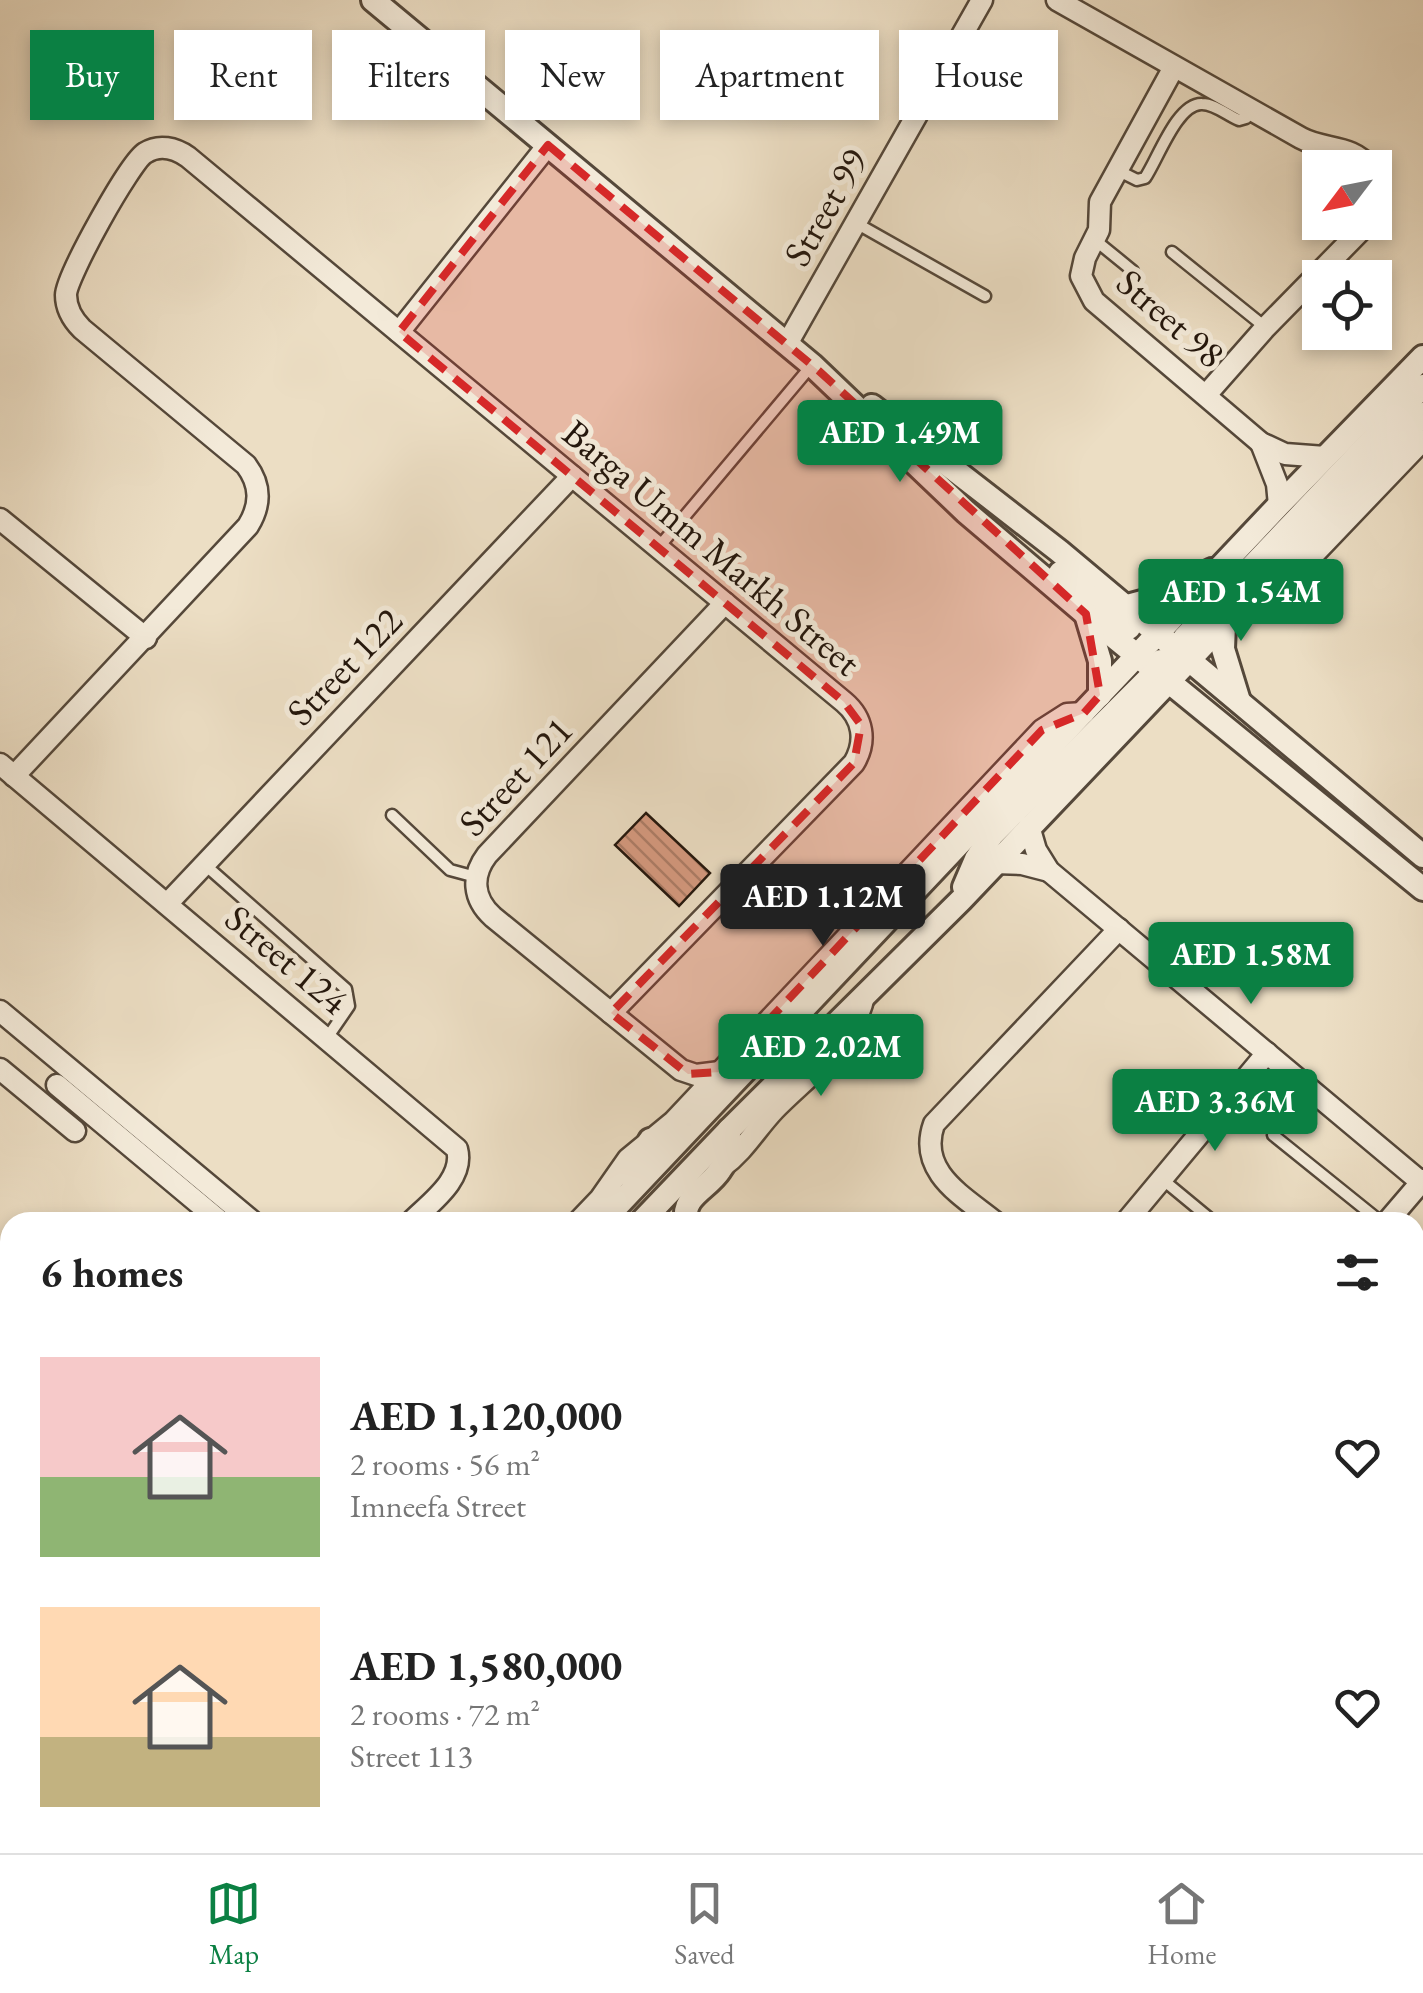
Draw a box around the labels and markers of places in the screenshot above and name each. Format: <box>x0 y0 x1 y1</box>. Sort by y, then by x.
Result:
pin: AED 1.49M <box>786 400 1014 485</box>
pin: AED 1.54M <box>1127 559 1355 644</box>
pin: AED 1.12M <box>709 864 937 949</box>
pin: AED 1.58M <box>1137 922 1365 1007</box>
pin: AED 2.02M <box>707 1014 935 1099</box>
pin: AED 3.36M <box>1101 1069 1329 1154</box>

